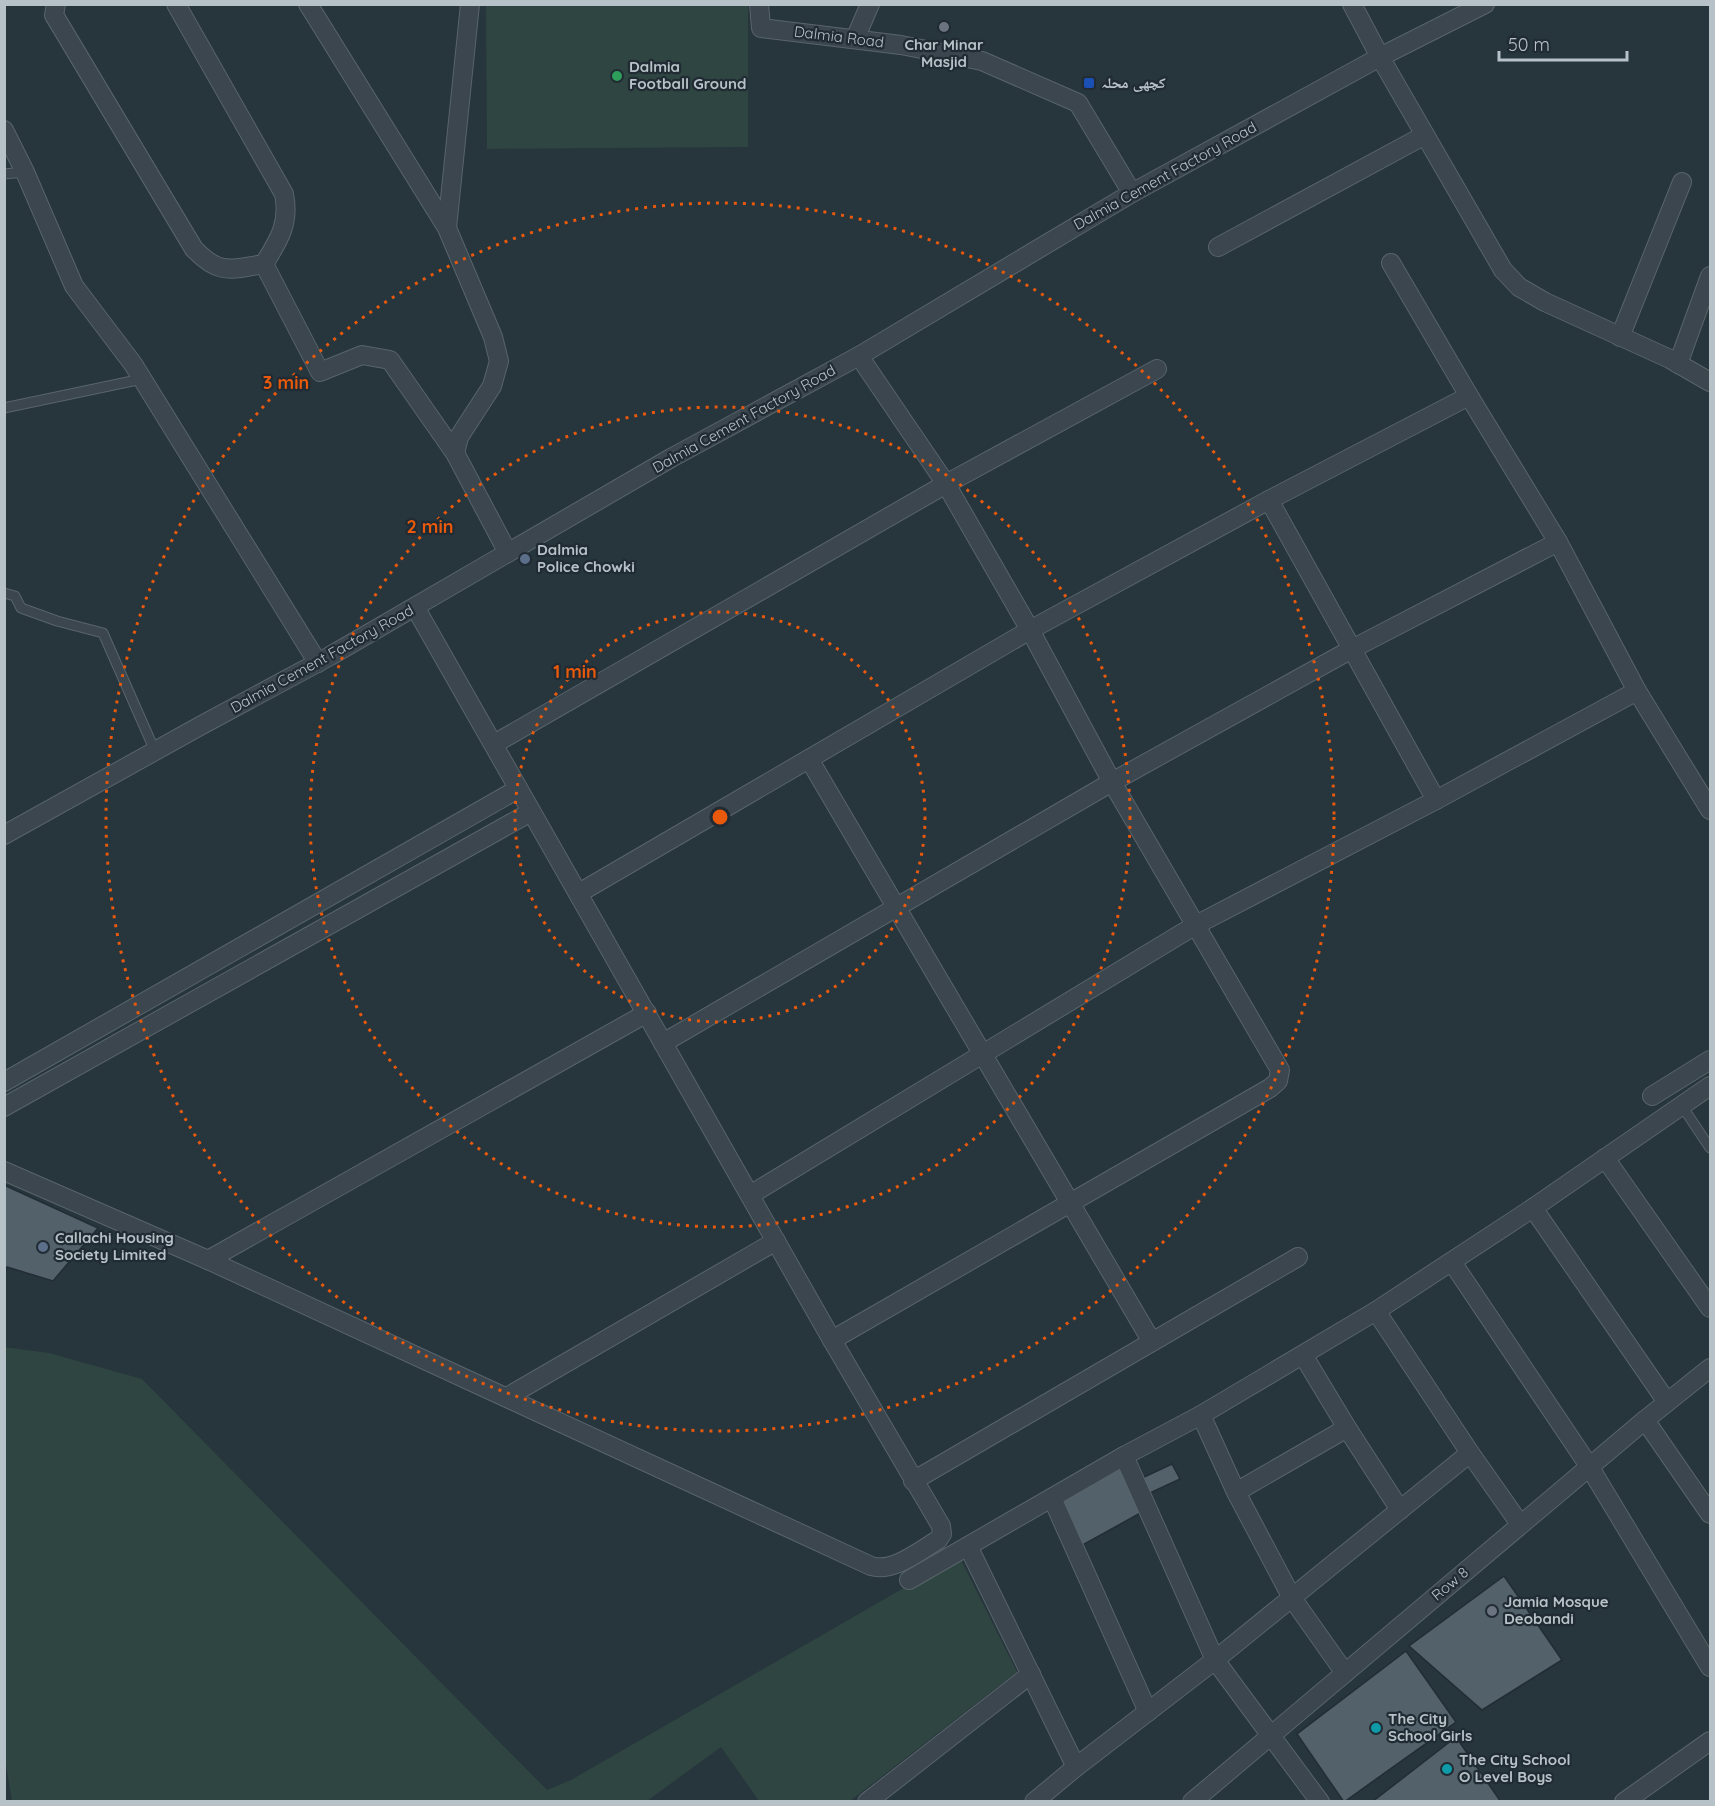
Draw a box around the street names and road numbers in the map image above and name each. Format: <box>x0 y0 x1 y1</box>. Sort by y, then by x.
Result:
street label: Dalmia Road <box>793 22 885 51</box>
street label: Dalmia Cement Factory Road <box>1070 117 1260 234</box>
street label: Dalmia Cement Factory Road <box>649 360 839 477</box>
street label: Dalmia Cement Factory Road <box>227 600 417 717</box>
street label: Row 8 <box>1427 1563 1472 1605</box>

